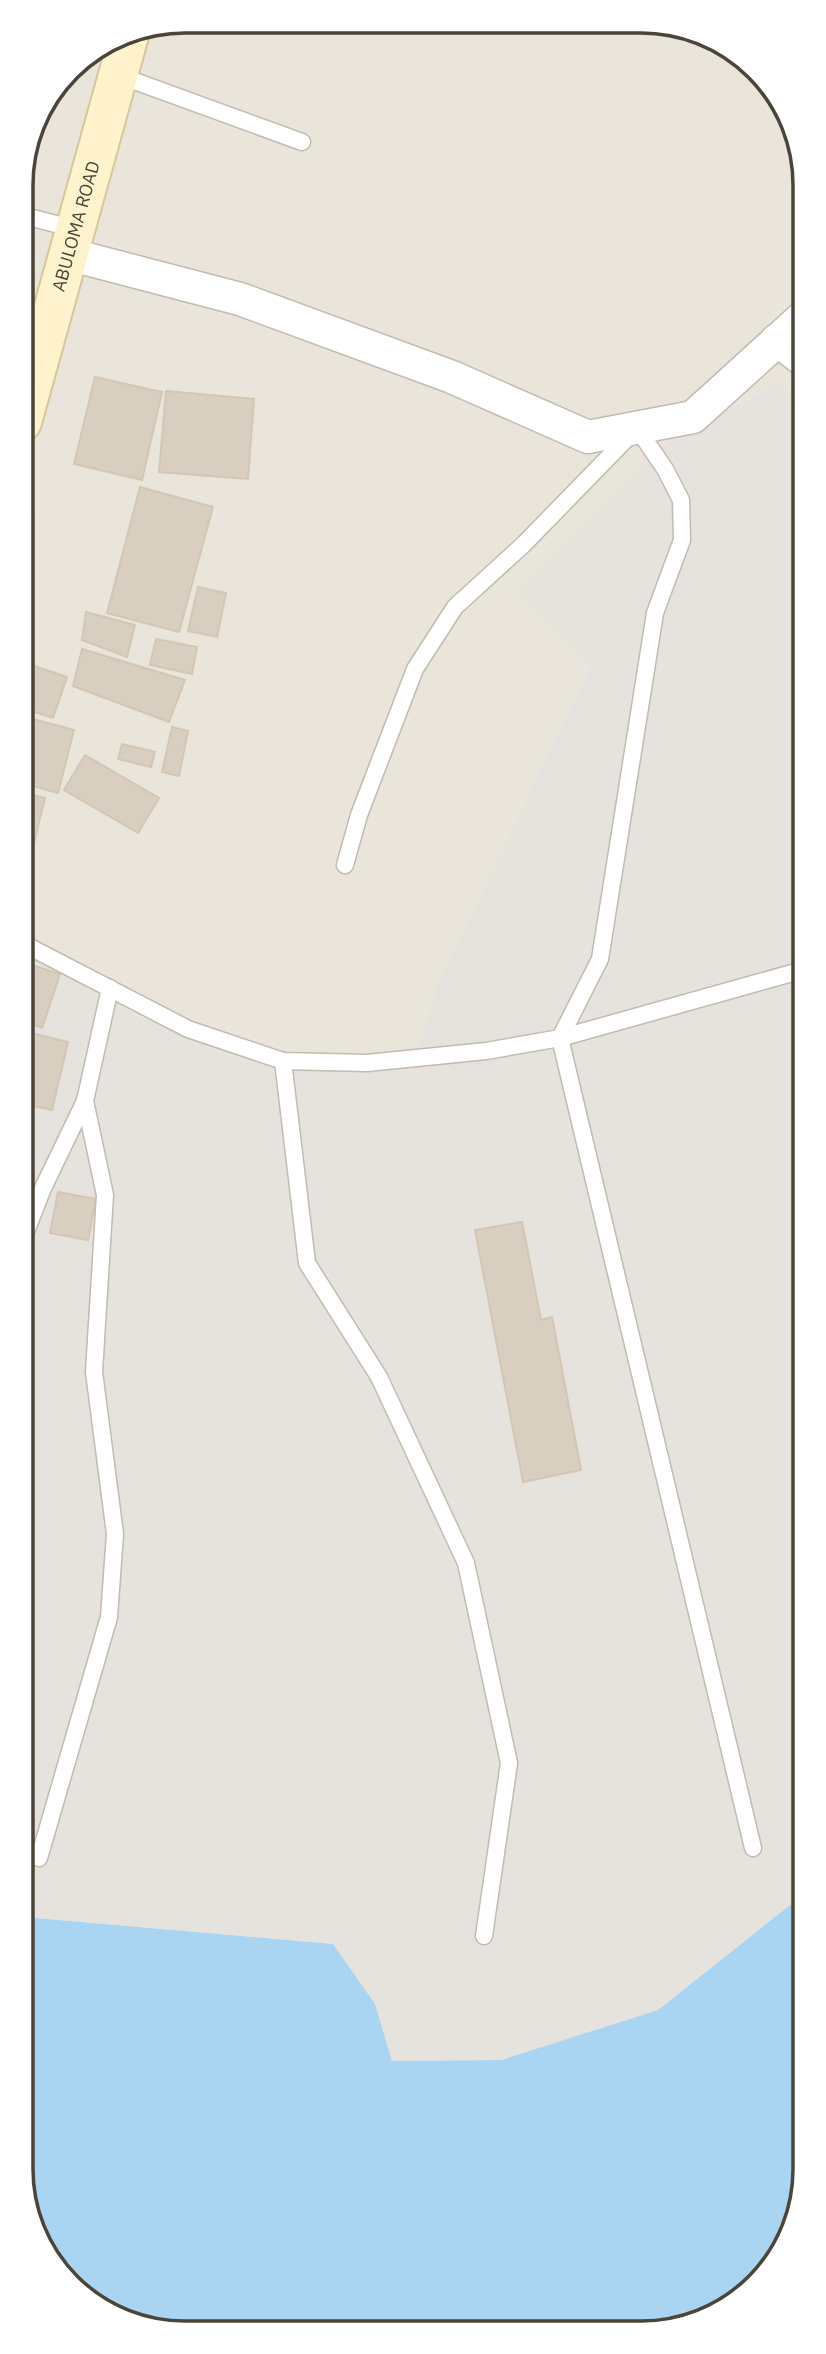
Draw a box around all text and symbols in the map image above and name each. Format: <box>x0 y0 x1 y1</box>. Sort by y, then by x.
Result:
street label: ABULOMA ROAD <box>47 158 105 294</box>

